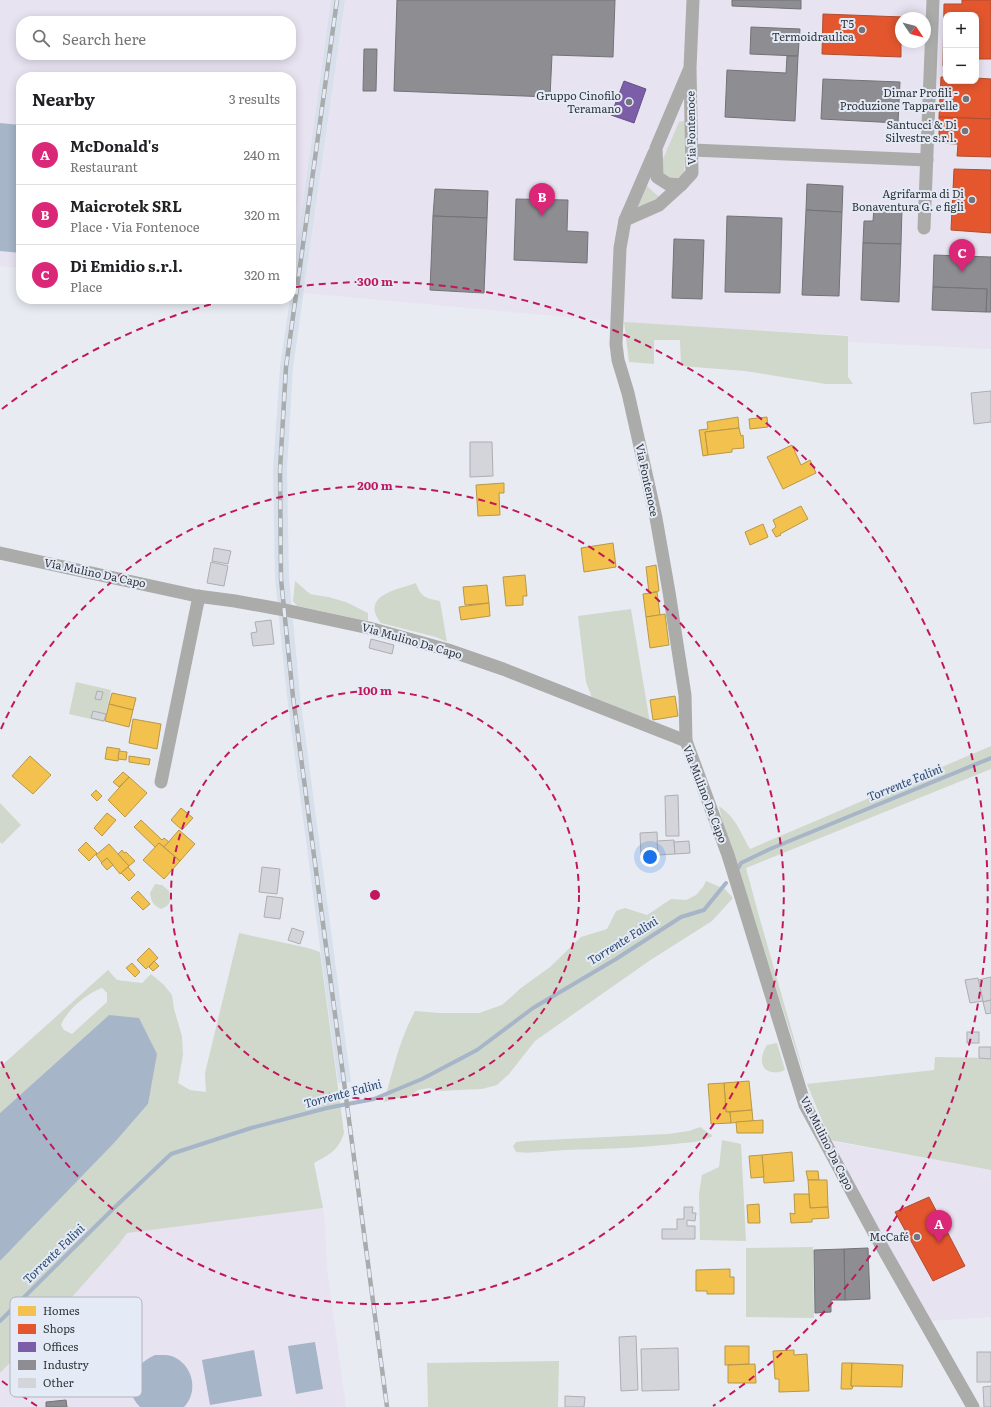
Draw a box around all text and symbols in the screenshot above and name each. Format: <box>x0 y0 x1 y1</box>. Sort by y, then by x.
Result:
north arrow <box>895 12 931 48</box>
map controls <box>943 12 979 84</box>
button: + <box>943 12 979 48</box>
place label: T5 Termoidraulica <box>772 15 854 44</box>
search box <box>16 16 296 60</box>
marker: T5 Termoidraulica <box>857 25 867 35</box>
icon: search <box>30 27 52 49</box>
text: Search here <box>62 27 146 50</box>
button: − <box>943 48 979 84</box>
place label: Dimar Profili - Produzione Tapparelle <box>840 84 958 113</box>
text: Nearby <box>32 86 95 111</box>
place label: Gruppo Cinofilo Teramano <box>536 87 621 116</box>
text: 3 results <box>229 89 280 108</box>
street label: Via Fontenoce <box>681 91 699 165</box>
marker: Dimar Profili - Produzione Tapparelle <box>961 94 971 104</box>
marker: Gruppo Cinofilo Teramano <box>624 97 634 107</box>
place label: Santucci & Di Silvestre s.r.l. <box>885 116 957 145</box>
marker: Santucci & Di Silvestre s.r.l. <box>960 126 970 136</box>
text: McDonald's <box>70 134 159 157</box>
text: A <box>40 145 50 164</box>
text: 240 m <box>244 145 280 164</box>
text: Restaurant <box>70 157 138 176</box>
pin: B <box>529 183 555 216</box>
place label: Agrifarma di Di Bonaventura G. e figli <box>852 185 964 214</box>
text: Maicrotek SRL <box>70 194 182 217</box>
marker: Agrifarma di Di Bonaventura G. e figli <box>967 195 977 205</box>
text: B <box>41 205 49 224</box>
text: 320 m <box>244 205 280 224</box>
text: Place · Via Fontenoce <box>70 217 199 236</box>
pin: C <box>949 239 975 272</box>
text: Di Emidio s.r.l. <box>70 254 183 277</box>
text: C <box>40 265 50 284</box>
text: 320 m <box>244 265 280 284</box>
text: 300 m <box>357 272 393 290</box>
text: Place <box>70 277 102 296</box>
street label: Via Fontenoce <box>632 442 664 518</box>
text: 200 m <box>357 476 393 494</box>
street label: Via Mulino Da Capo <box>43 553 148 591</box>
street label: Via Mulino Da Capo <box>360 618 464 662</box>
text: 100 m <box>358 681 392 699</box>
street label: Via Mulino Da Capo <box>680 742 732 845</box>
water label: Torrente Falini <box>864 759 945 805</box>
your location <box>640 847 660 867</box>
centre of rings <box>368 888 382 902</box>
water label: Torrente Falini <box>584 911 661 969</box>
water label: Torrente Falini <box>302 1074 384 1112</box>
street label: Via Mulino Da Capo <box>797 1093 859 1192</box>
pin: A <box>926 1210 952 1243</box>
water label: Torrente Falini <box>18 1219 88 1287</box>
place label: McCafé <box>869 1228 909 1244</box>
marker: McCafé <box>912 1232 922 1242</box>
legend <box>10 1297 142 1397</box>
text: Homes <box>43 1302 80 1318</box>
text: Shops <box>43 1320 75 1336</box>
text: Offices <box>43 1338 78 1354</box>
text: Industry <box>43 1356 90 1372</box>
text: Other <box>43 1374 75 1390</box>

